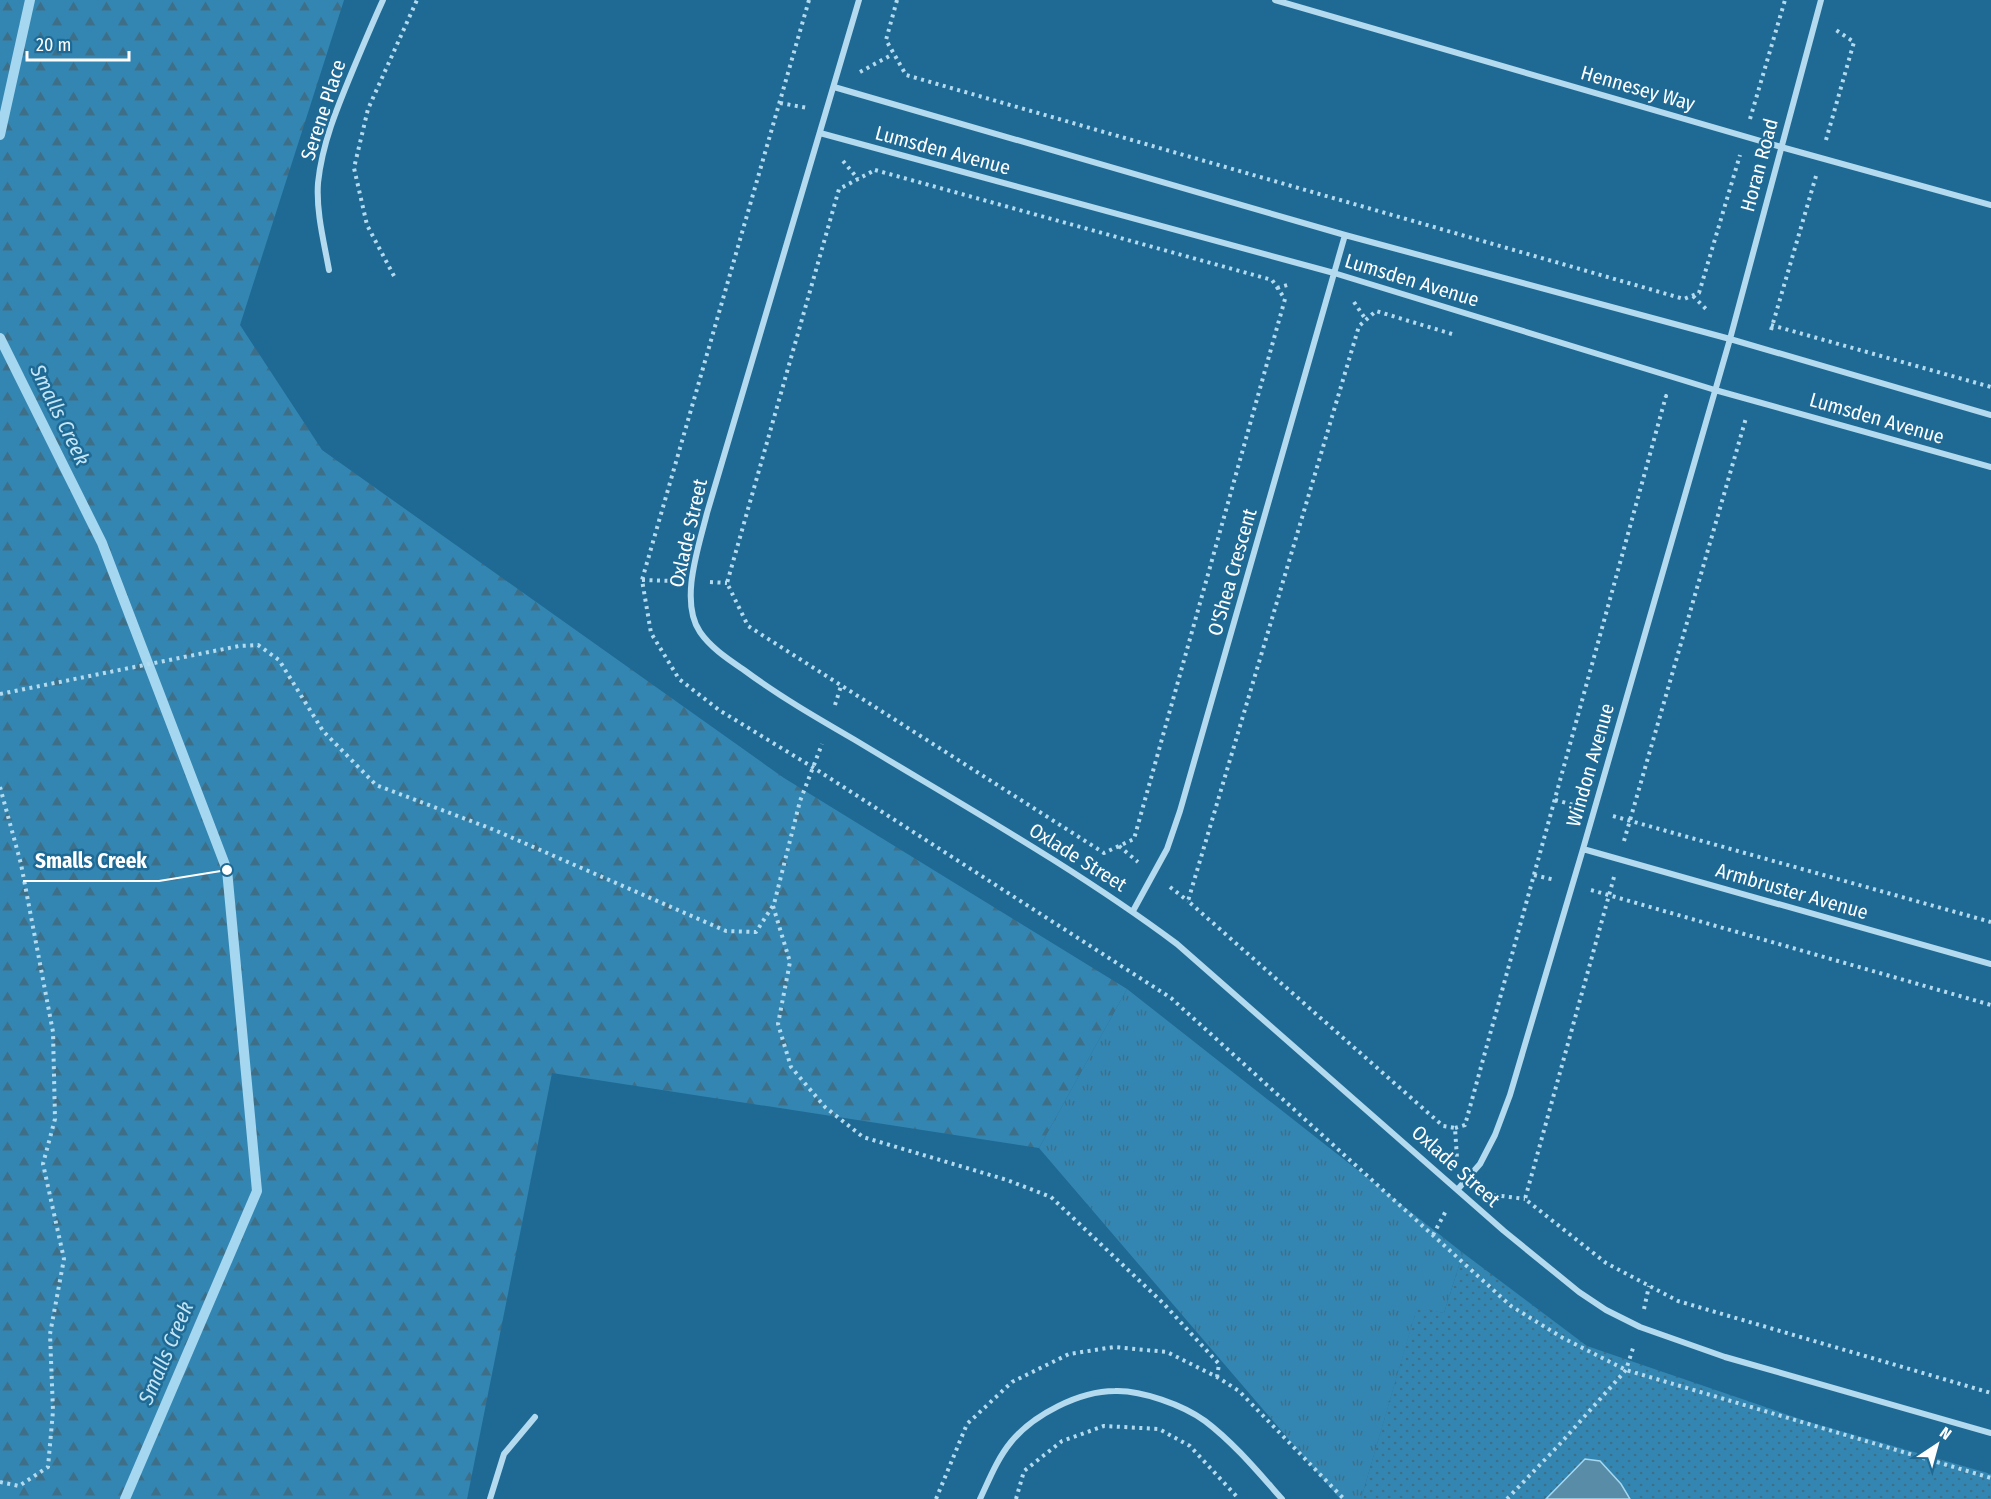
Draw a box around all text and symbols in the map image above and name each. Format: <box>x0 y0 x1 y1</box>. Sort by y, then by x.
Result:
scale bar <box>27 24 129 62</box>
text: 20 m <box>36 34 71 56</box>
street label: Serene Place <box>295 57 351 163</box>
street label: Hennesey Way <box>1578 60 1698 116</box>
street label: Horan Road <box>1735 116 1783 214</box>
street label: Lumsden Avenue <box>873 120 1013 180</box>
street label: Lumsden Avenue <box>1342 248 1482 312</box>
water label: Smalls Creek <box>24 359 96 470</box>
street label: Lumsden Avenue <box>1807 387 1947 449</box>
street label: Oxlade Street <box>664 476 712 590</box>
street label: O'Shea Crescent <box>1202 505 1262 638</box>
street label: Windon Avenue <box>1561 701 1619 829</box>
street label: Oxlade Street <box>1025 818 1132 897</box>
callout: Smalls Creek <box>23 842 159 881</box>
text: Smalls Creek <box>35 848 147 874</box>
street label: Armbruster Avenue <box>1713 858 1871 924</box>
street label: Oxlade Street <box>1407 1120 1505 1212</box>
water label: Smalls Creek <box>132 1298 199 1409</box>
north arrow <box>1907 1415 1967 1475</box>
text: N <box>1936 1423 1955 1444</box>

